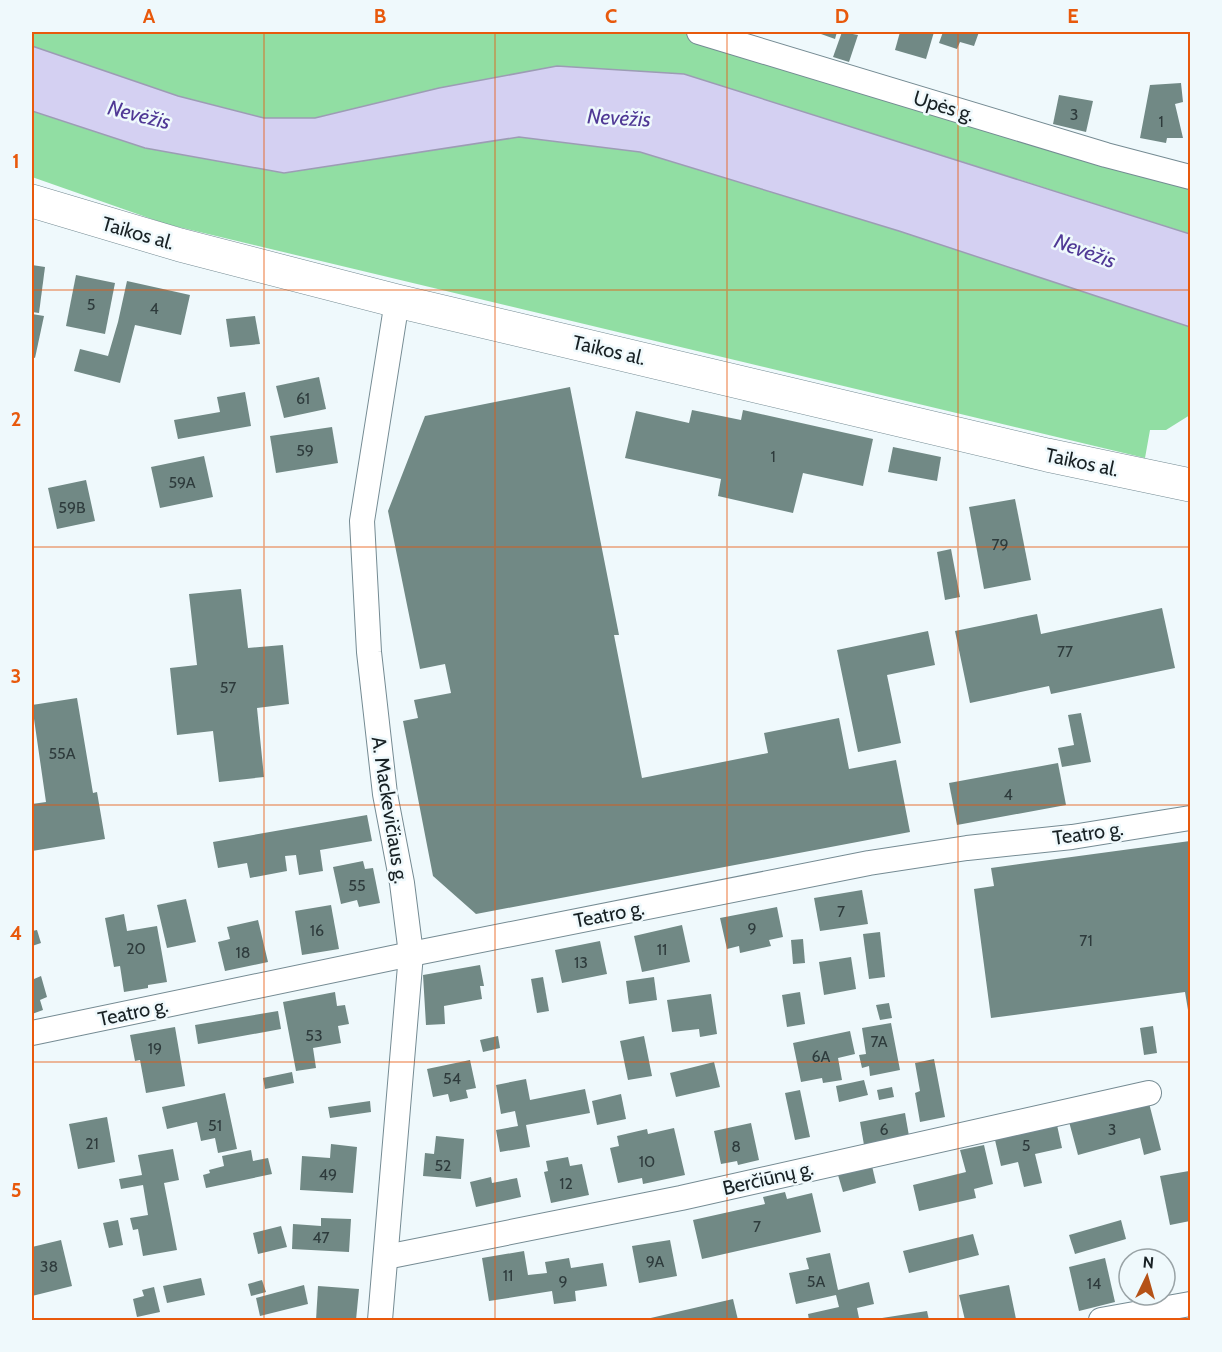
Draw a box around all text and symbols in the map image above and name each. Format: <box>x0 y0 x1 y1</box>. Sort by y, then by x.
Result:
text: A <box>143 4 156 28</box>
text: B <box>374 4 386 28</box>
text: C <box>605 4 617 28</box>
text: D <box>835 4 849 28</box>
text: E <box>1067 4 1079 28</box>
street label: Upės g. <box>911 85 977 127</box>
water label: Nevėžis <box>105 95 173 134</box>
water label: Nevėžis <box>587 103 651 132</box>
house number: 3 <box>1070 105 1078 124</box>
house number: 1 <box>1158 112 1164 131</box>
text: 1 <box>12 149 20 173</box>
street label: Taikos al. <box>99 211 177 255</box>
water label: Nevėžis <box>1051 228 1119 273</box>
house number: 5 <box>87 295 95 314</box>
house number: 4 <box>149 299 159 318</box>
street label: Taikos al. <box>570 330 648 370</box>
house number: 61 <box>296 389 310 408</box>
text: 2 <box>11 407 21 431</box>
house number: 59 <box>296 441 314 460</box>
street label: Taikos al. <box>1043 443 1121 481</box>
house number: 1 <box>770 447 776 466</box>
house number: 59A <box>168 473 196 492</box>
house number: 59B <box>58 498 86 517</box>
house number: 79 <box>991 535 1009 554</box>
house number: 77 <box>1057 642 1073 661</box>
text: 3 <box>11 664 21 688</box>
house number: 57 <box>220 678 236 697</box>
street label: A. Mackevičiaus g. <box>367 735 413 885</box>
house number: 55A <box>48 744 76 763</box>
house number: 4 <box>1003 785 1013 804</box>
street label: Teatro g. <box>1051 816 1125 850</box>
house number: 55 <box>348 876 366 895</box>
street label: Teatro g. <box>572 895 646 933</box>
house number: 7 <box>837 902 845 921</box>
house number: 9 <box>747 919 757 938</box>
text: 4 <box>10 921 22 945</box>
house number: 16 <box>310 921 324 940</box>
house number: 71 <box>1079 931 1093 950</box>
house number: 20 <box>126 939 146 958</box>
house number: 11 <box>657 940 667 959</box>
house number: 18 <box>236 943 250 962</box>
house number: 13 <box>574 953 588 972</box>
street label: Teatro g. <box>96 993 170 1031</box>
house number: 53 <box>305 1026 323 1045</box>
house number: 7A <box>870 1032 888 1051</box>
house number: 19 <box>148 1039 162 1058</box>
house number: 6A <box>812 1047 831 1066</box>
house number: 54 <box>443 1069 461 1088</box>
house number: 51 <box>208 1116 222 1135</box>
house number: 6 <box>879 1120 889 1139</box>
house number: 3 <box>1108 1120 1116 1139</box>
house number: 21 <box>85 1134 99 1153</box>
house number: 5 <box>1022 1136 1030 1155</box>
house number: 8 <box>731 1137 741 1156</box>
house number: 10 <box>639 1152 655 1171</box>
house number: 52 <box>434 1156 452 1175</box>
street label: Berčiūnų g. <box>720 1156 816 1200</box>
house number: 49 <box>319 1165 337 1184</box>
house number: 12 <box>559 1174 573 1193</box>
text: 5 <box>11 1178 21 1202</box>
house number: 7 <box>753 1217 761 1236</box>
house number: 47 <box>312 1228 330 1247</box>
north arrow <box>1117 1247 1177 1307</box>
house number: 9A <box>646 1252 664 1271</box>
text: N <box>1142 1253 1155 1273</box>
house number: 38 <box>40 1257 58 1276</box>
house number: 11 <box>503 1266 513 1285</box>
house number: 9 <box>558 1272 568 1291</box>
house number: 5A <box>807 1272 825 1291</box>
house number: 14 <box>1087 1274 1101 1293</box>

